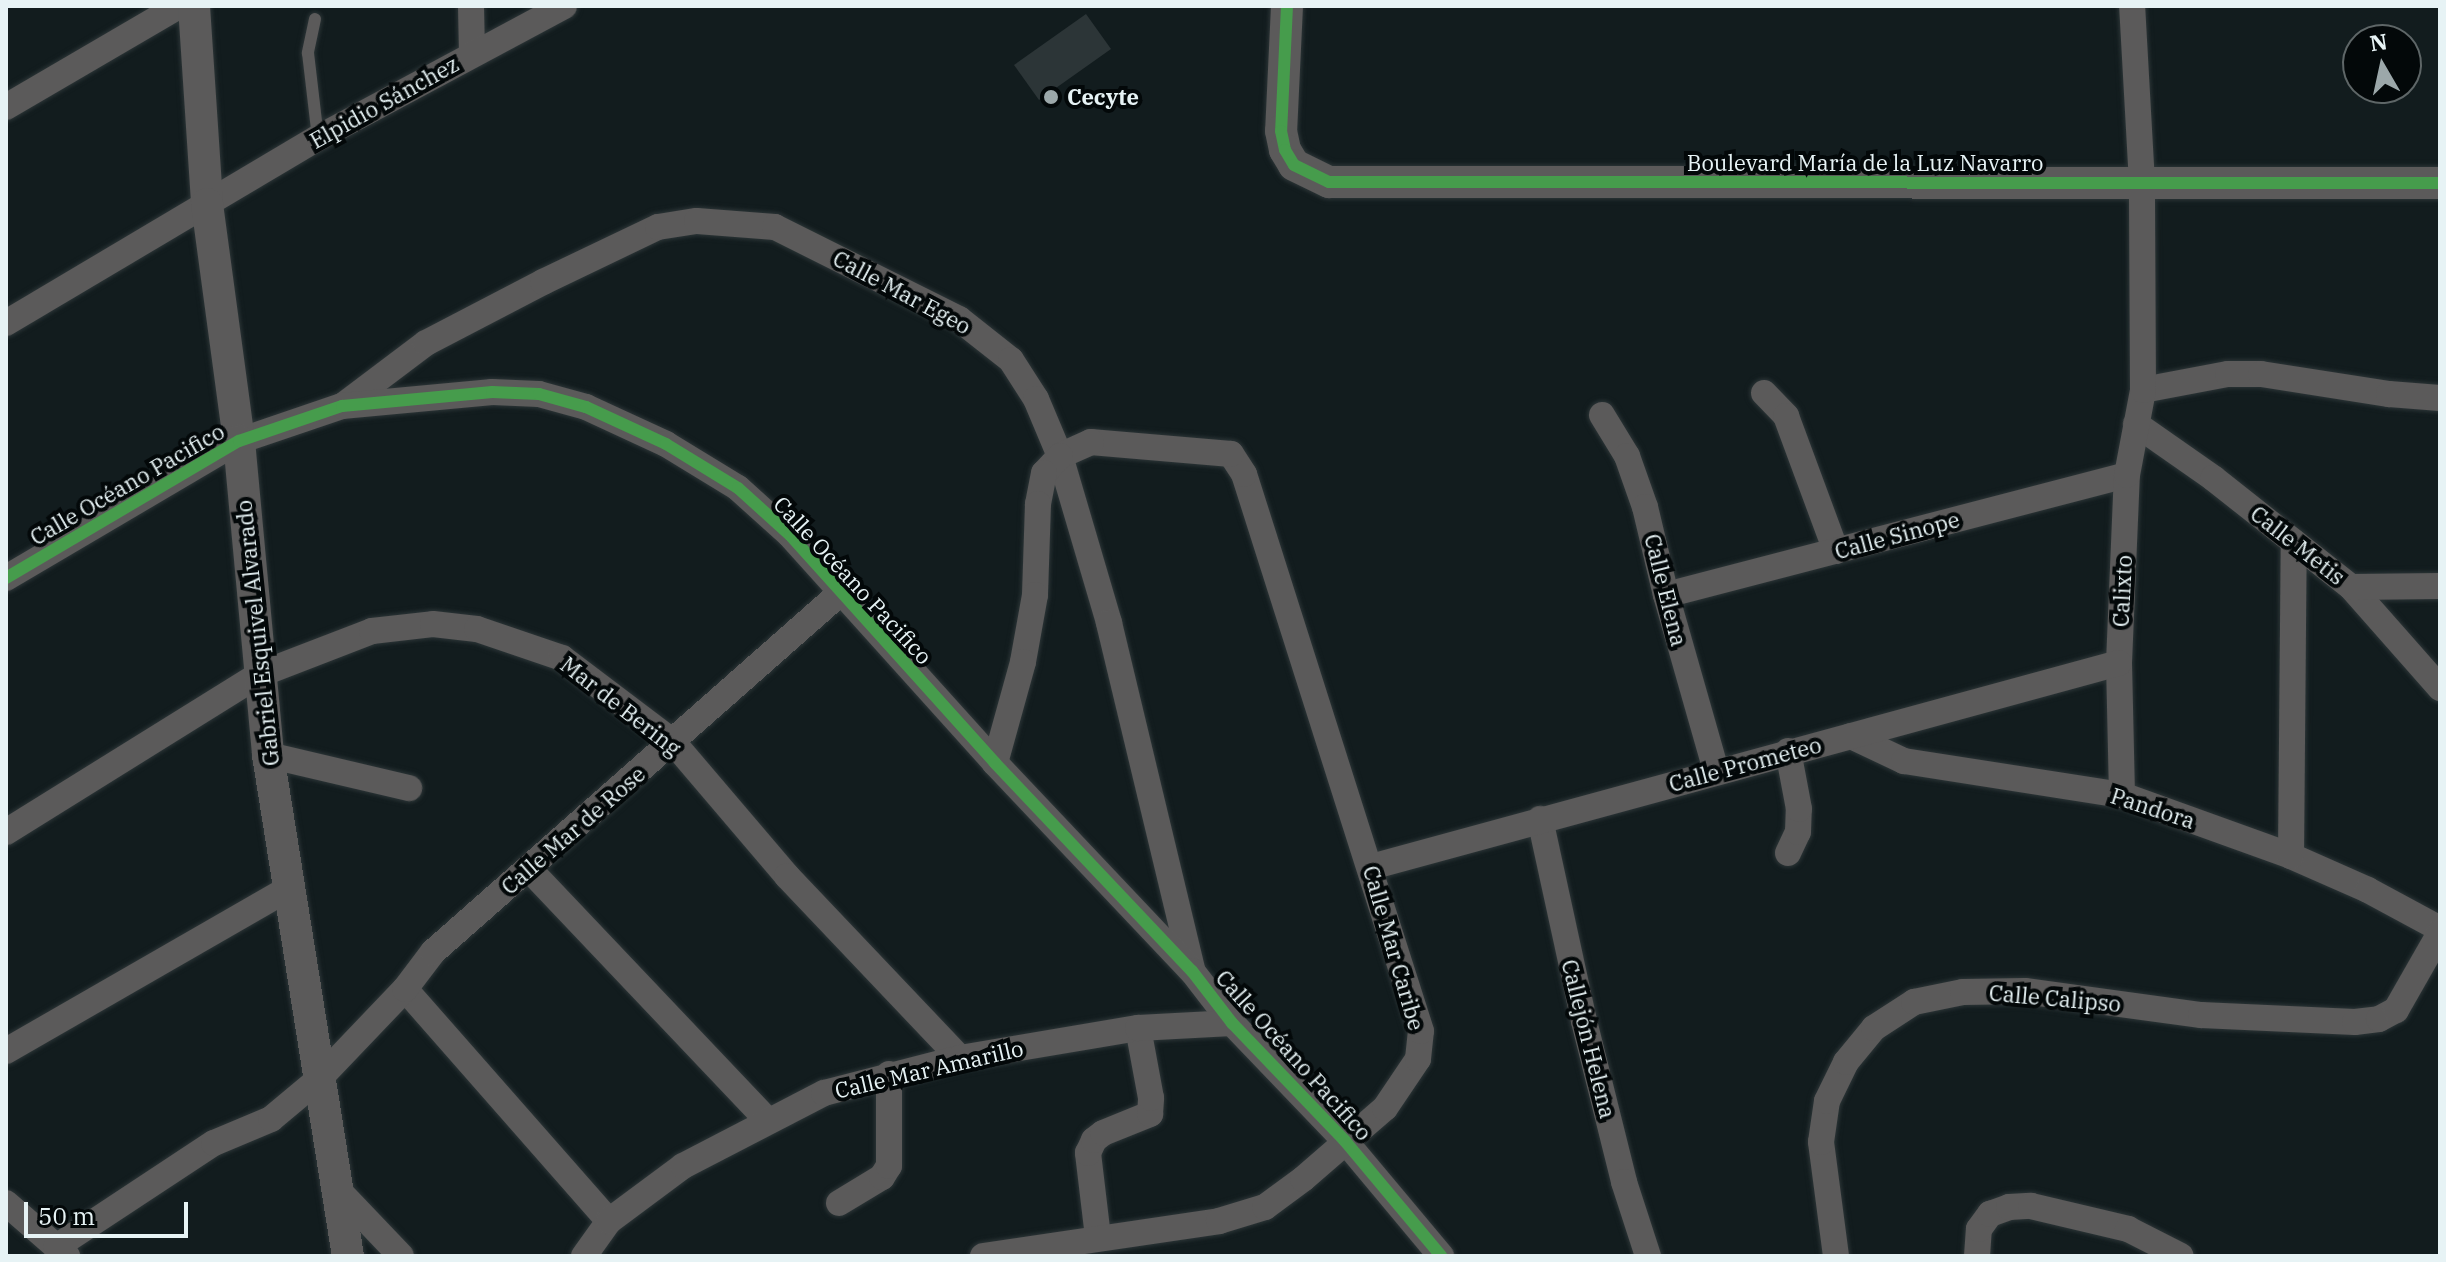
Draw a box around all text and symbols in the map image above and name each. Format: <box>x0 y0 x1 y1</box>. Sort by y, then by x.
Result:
north arrow <box>2342 24 2422 104</box>
text: N <box>2368 26 2389 57</box>
street label: Elpidio Sánchez <box>305 50 463 154</box>
place label: Cecyte <box>1067 84 1139 110</box>
marker: Cecyte <box>1042 88 1060 106</box>
street label: Boulevard María de la Luz Navarro <box>1687 150 2043 176</box>
street label: Calle Mar Egeo <box>829 245 975 339</box>
street label: Calle Océano Pacifico <box>25 418 229 550</box>
street label: Calle Océano Pacifico <box>768 491 938 669</box>
street label: Gabriel Esquivel Alvarado <box>230 499 284 767</box>
street label: Calle Metis <box>2246 500 2350 590</box>
street label: Calle Sinope <box>1832 506 1962 564</box>
street label: Calle Elena <box>1639 531 1693 649</box>
street label: Calixto <box>2107 554 2137 628</box>
street label: Mar de Bering <box>556 651 686 761</box>
street label: Calle Prometeo <box>1666 731 1824 797</box>
street label: Calle Mar de Rose <box>496 760 650 900</box>
street label: Pandora <box>2108 782 2198 834</box>
street label: Calle Mar Caribe <box>1358 863 1430 1033</box>
street label: Callejón Helena <box>1556 957 1622 1121</box>
street label: Calle Océano Pacifico <box>1211 964 1377 1146</box>
street label: Calle Calipso <box>1988 979 2122 1017</box>
street label: Calle Mar Amarillo <box>832 1034 1026 1104</box>
scale bar <box>28 1186 192 1236</box>
text: 50 m <box>38 1200 95 1232</box>

